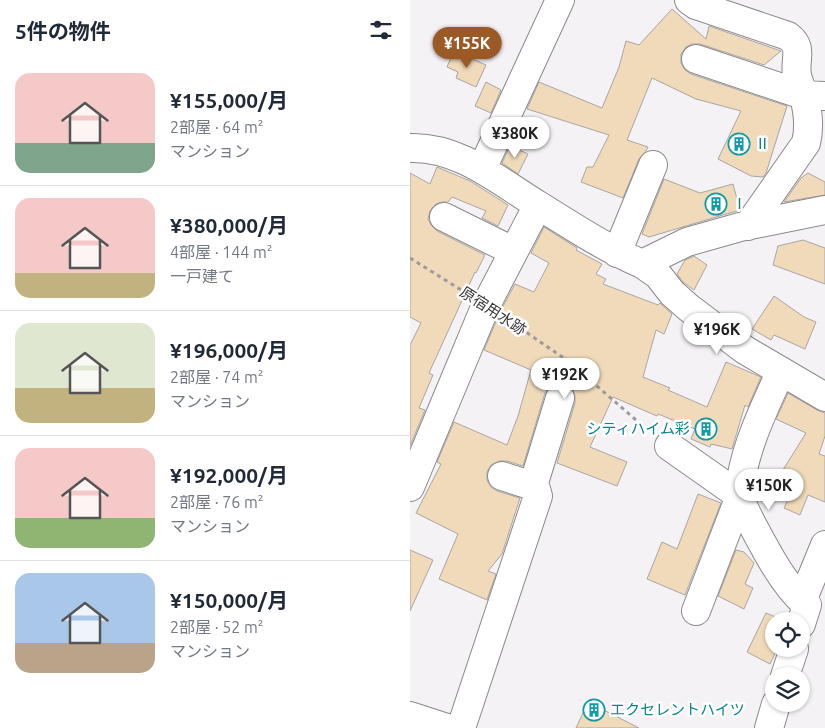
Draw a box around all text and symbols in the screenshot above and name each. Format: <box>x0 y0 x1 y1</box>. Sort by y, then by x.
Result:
icon: filters <box>367 16 395 44</box>
text: 5件の物件 <box>15 19 111 43</box>
pin: ¥155K <box>432 27 502 69</box>
text: ¥155K <box>444 34 490 52</box>
text: ¥155,000/月 <box>170 88 288 112</box>
icon: home <box>55 93 115 153</box>
pin: ¥380K <box>480 116 550 159</box>
text: 2部屋 · 64 m² <box>170 118 264 136</box>
text: ¥380K <box>492 124 538 142</box>
building icon: Ⅱ <box>727 132 751 156</box>
place label: Ⅱ <box>755 135 770 152</box>
text: マンション <box>170 142 250 160</box>
building icon: Ⅰ <box>704 192 728 216</box>
place label: Ⅰ <box>732 195 747 212</box>
text: ¥380,000/月 <box>170 213 288 237</box>
icon: home <box>55 218 115 278</box>
text: 4部屋 · 144 m² <box>170 243 273 261</box>
text: 一戸建て <box>170 267 234 285</box>
street label: 原宿用水跡 <box>457 283 529 338</box>
pin: ¥196K <box>682 312 752 355</box>
text: ¥196K <box>694 320 740 338</box>
text: ¥196,000/月 <box>170 338 288 362</box>
icon: home <box>55 343 115 403</box>
pin: ¥192K <box>530 358 600 400</box>
text: ¥192K <box>542 365 588 383</box>
text: 2部屋 · 74 m² <box>170 368 264 386</box>
text: マンション <box>170 392 250 410</box>
building icon: シティハイム彩 <box>694 417 718 441</box>
place label: シティハイム彩 <box>586 420 690 437</box>
text: ¥192,000/月 <box>170 463 288 487</box>
icon: home <box>55 468 115 528</box>
pin: ¥150K <box>734 468 804 511</box>
text: ¥150K <box>746 476 792 494</box>
text: 2部屋 · 76 m² <box>170 493 264 511</box>
text: マンション <box>170 517 250 535</box>
text: ¥150,000/月 <box>170 588 288 612</box>
icon: home <box>55 593 115 653</box>
map controls <box>765 612 810 712</box>
button: locate <box>765 612 810 657</box>
text: 2部屋 · 52 m² <box>170 618 264 636</box>
text: マンション <box>170 642 250 660</box>
button: layers <box>765 667 810 712</box>
building icon: エクセレントハイツ <box>582 698 606 722</box>
place label: エクセレントハイツ <box>610 701 745 718</box>

